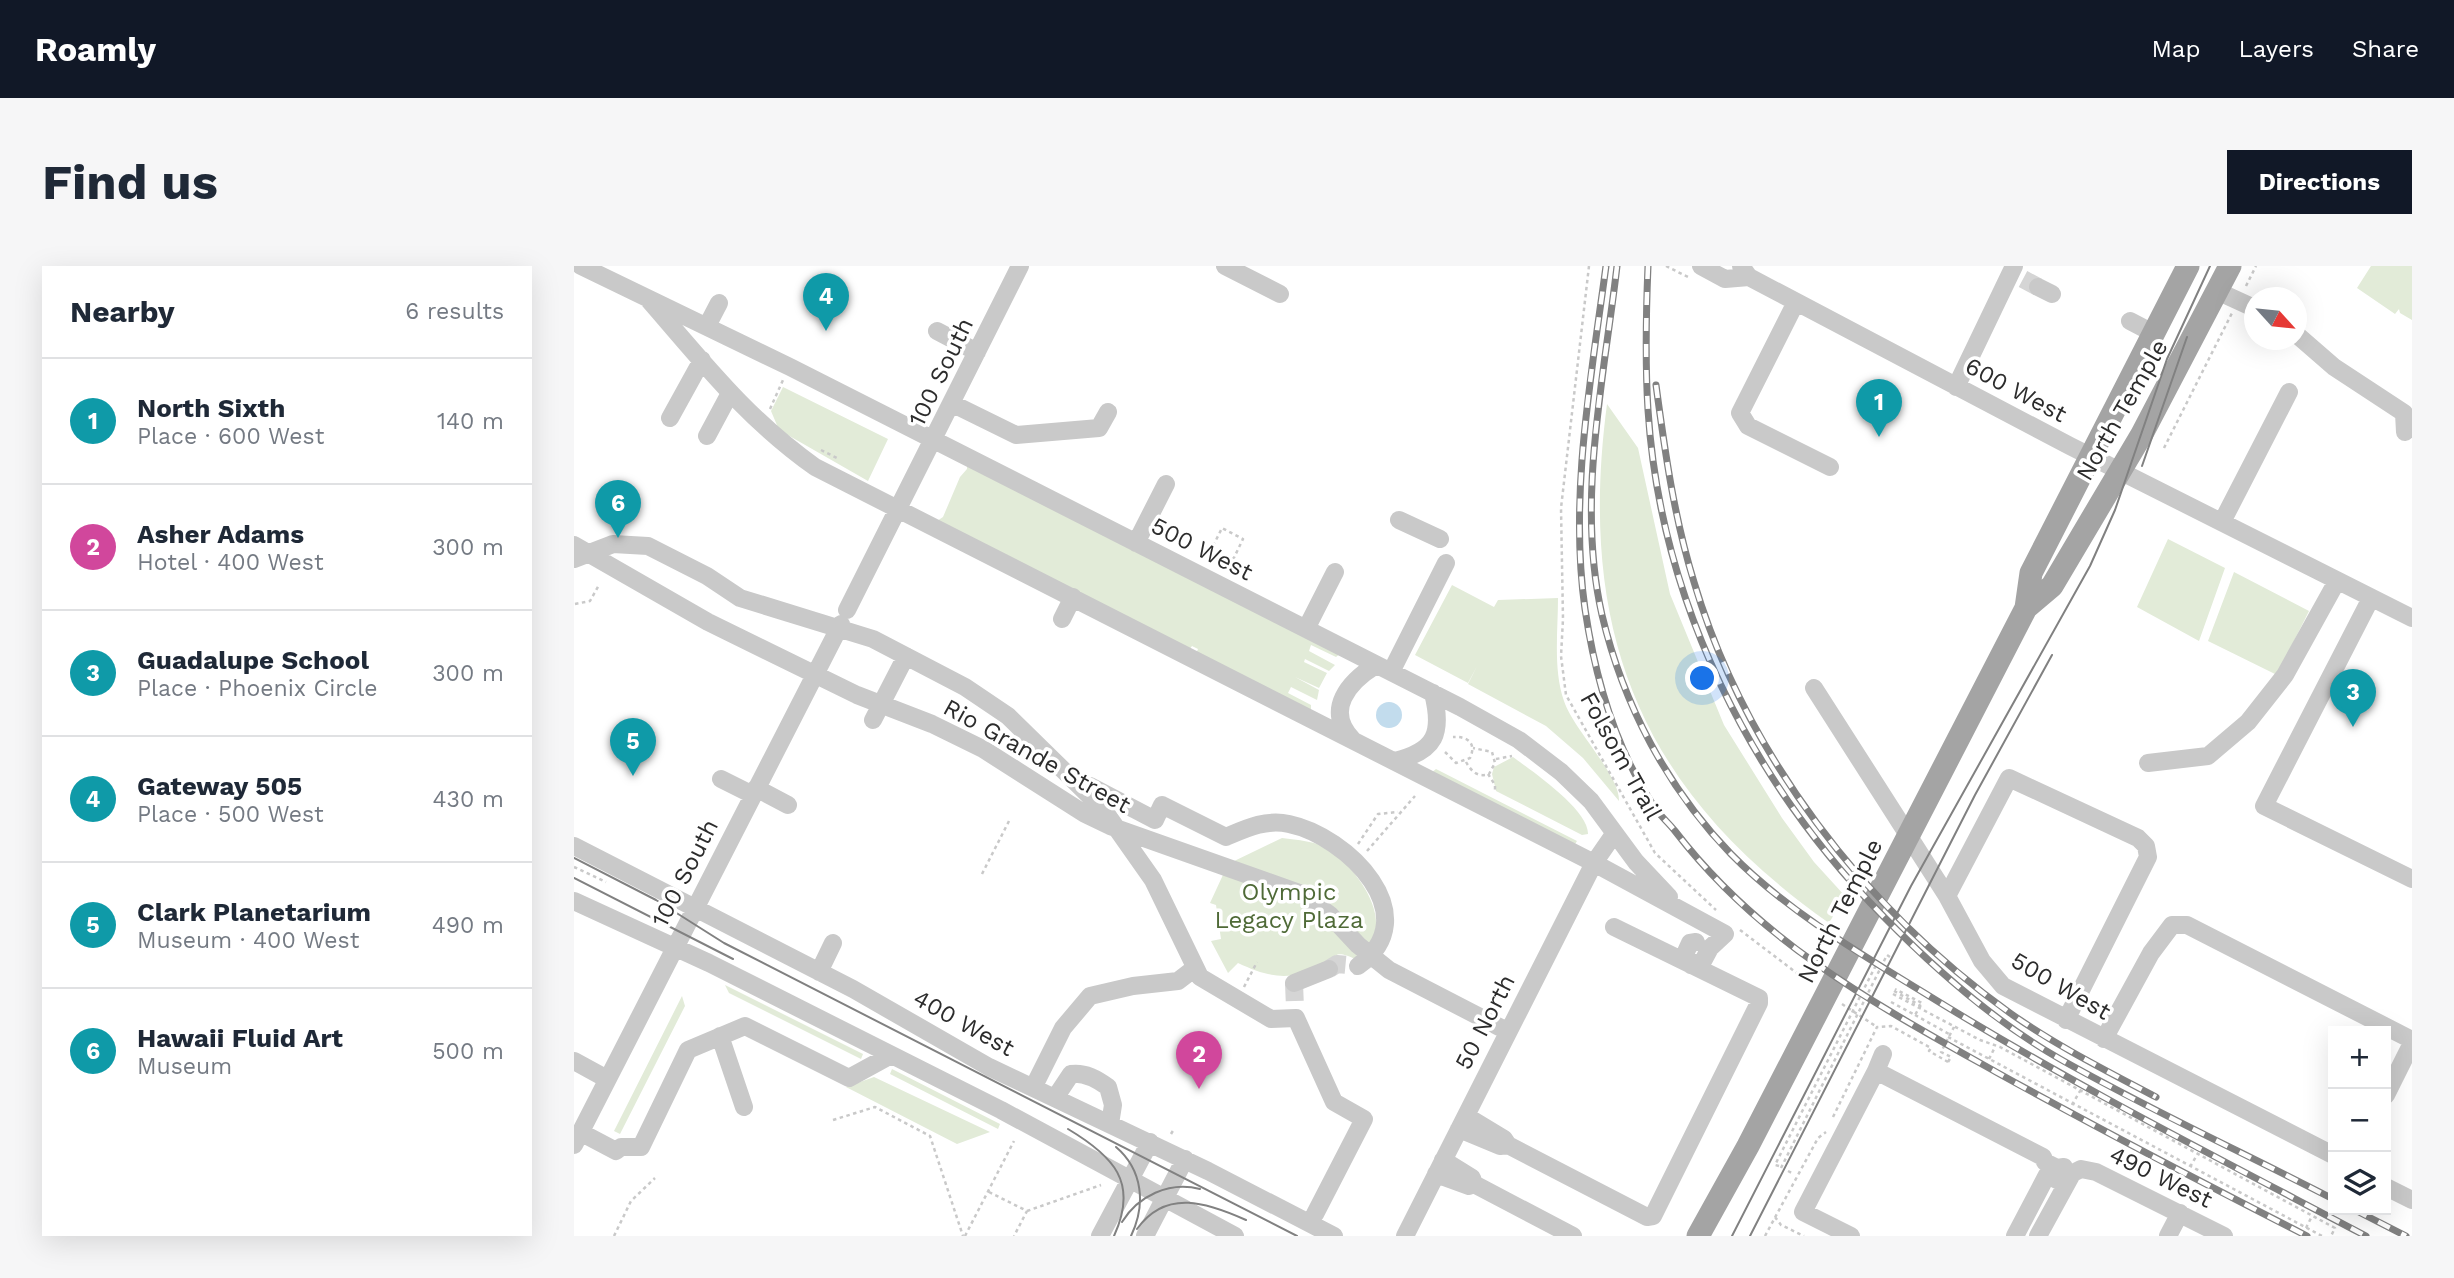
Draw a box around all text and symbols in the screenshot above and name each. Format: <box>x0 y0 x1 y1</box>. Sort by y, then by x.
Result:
text: Roamly <box>35 30 156 69</box>
text: Map <box>2152 35 2200 63</box>
text: Layers <box>2238 35 2314 63</box>
text: Share <box>2352 35 2419 63</box>
button: Directions <box>2227 150 2412 214</box>
text: Find us <box>42 153 218 211</box>
pin: 4 <box>803 273 849 331</box>
north arrow <box>2244 287 2307 350</box>
text: Nearby <box>70 294 175 329</box>
text: 6 results <box>405 298 504 325</box>
street label: 100 South <box>903 313 979 431</box>
street label: North Temple <box>2070 335 2174 485</box>
street label: 600 West <box>1960 352 2072 428</box>
pin: 1 <box>1856 379 1902 437</box>
text: North Sixth <box>137 393 285 423</box>
text: 1 <box>88 408 98 435</box>
text: 140 m <box>437 408 504 435</box>
text: Place · 600 West <box>137 423 324 450</box>
pin: 6 <box>595 480 641 538</box>
street label: 500 West <box>1147 512 1257 586</box>
text: Asher Adams <box>137 519 304 549</box>
text: 2 <box>86 534 100 561</box>
text: 300 m <box>432 534 504 561</box>
text: Hotel · 400 West <box>137 549 324 576</box>
text: Guadalupe School <box>137 645 369 675</box>
text: 3 <box>86 660 100 687</box>
text: 300 m <box>432 660 504 687</box>
your location <box>1685 661 1719 695</box>
pin: 3 <box>2330 669 2376 727</box>
text: Place · Phoenix Circle <box>137 675 378 702</box>
street label: Folsom Trail <box>1574 687 1668 826</box>
street label: Rio Grande Street <box>939 693 1135 819</box>
pin: 5 <box>610 718 656 776</box>
text: Gateway 505 <box>137 771 302 801</box>
text: 4 <box>86 786 100 813</box>
text: 430 m <box>432 786 504 813</box>
text: Place · 500 West <box>137 801 324 828</box>
street label: 100 South <box>646 815 724 931</box>
street label: North Temple <box>1792 834 1888 988</box>
park label: Olympic Legacy Plaza <box>1214 878 1364 934</box>
text: Clark Planetarium <box>137 897 371 927</box>
text: 5 <box>86 912 100 939</box>
text: 490 m <box>432 912 504 939</box>
text: Museum · 400 West <box>137 927 359 954</box>
street label: 500 West <box>2006 946 2116 1026</box>
street label: 50 North <box>1449 970 1521 1074</box>
street label: 400 West <box>909 984 1019 1062</box>
text: Hawaii Fluid Art <box>137 1023 343 1053</box>
map controls <box>2328 1026 2391 1215</box>
button: + <box>2328 1026 2391 1089</box>
pin: 2 <box>1176 1031 1222 1089</box>
text: 6 <box>86 1038 100 1065</box>
text: 500 m <box>432 1038 504 1065</box>
text: Museum <box>137 1053 232 1080</box>
button: − <box>2328 1089 2391 1152</box>
street label: 490 West <box>2105 1140 2217 1214</box>
button: layers <box>2328 1152 2391 1215</box>

